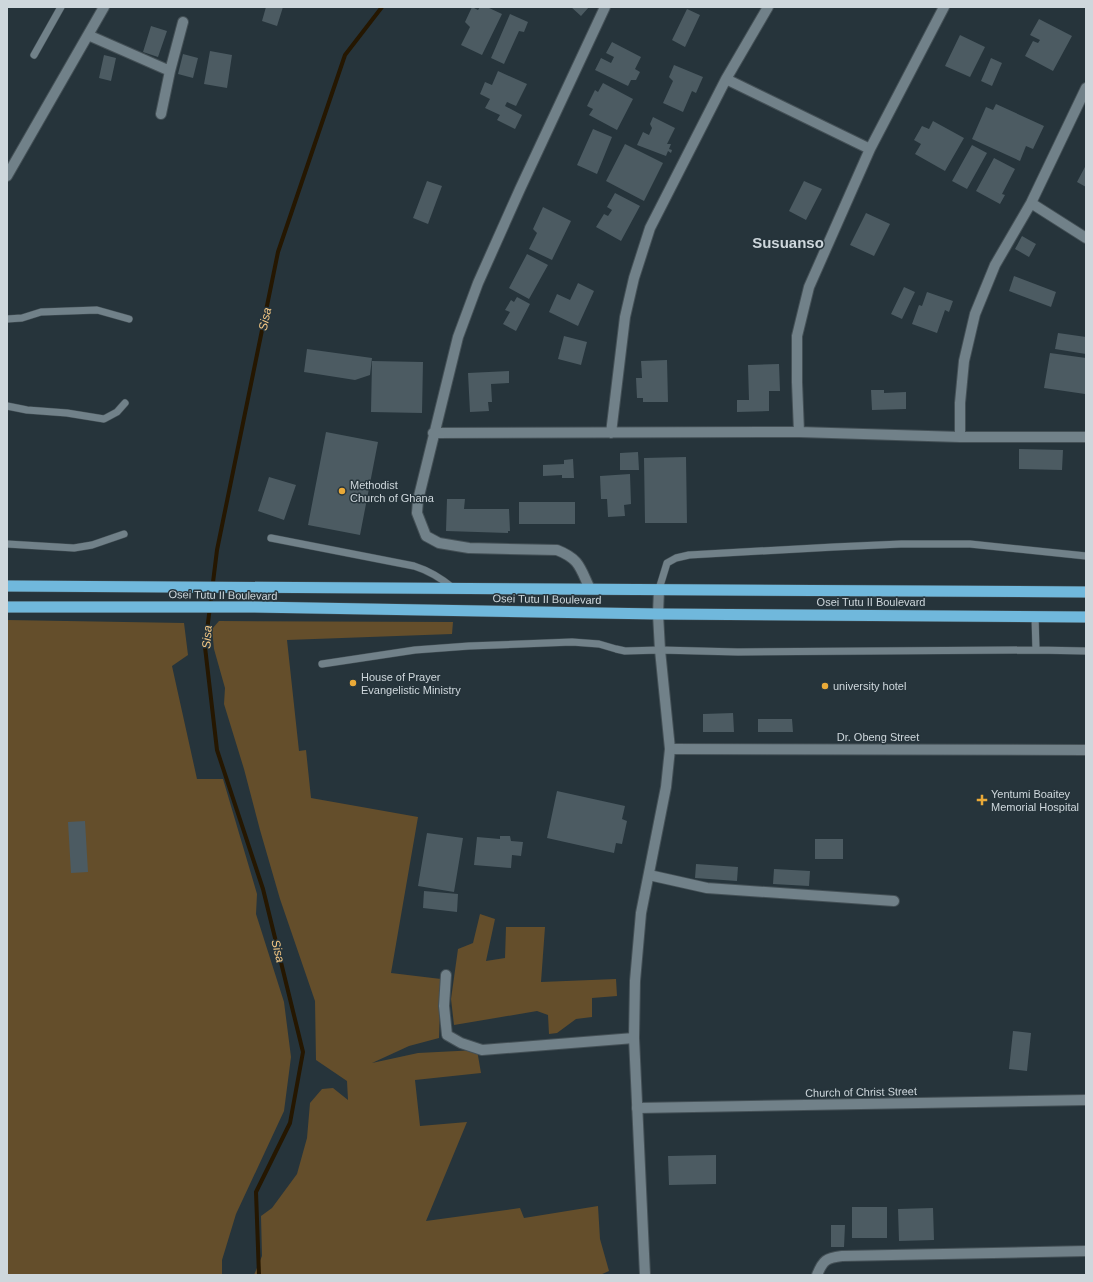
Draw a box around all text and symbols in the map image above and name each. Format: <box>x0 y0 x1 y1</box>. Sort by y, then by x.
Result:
district label: Susuanso <box>752 234 824 251</box>
water label: Sisa <box>256 306 274 332</box>
place label: Methodist Church of Ghana <box>350 479 435 504</box>
marker: Methodist Church of Ghana <box>337 486 347 496</box>
street label: Osei Tutu II Boulevard <box>168 588 278 602</box>
street label: Osei Tutu II Boulevard <box>492 592 602 606</box>
street label: Osei Tutu II Boulevard <box>817 596 925 608</box>
water label: Sisa <box>199 625 215 649</box>
place label: House of Prayer Evangelistic Ministry <box>361 671 461 696</box>
marker: House of Prayer Evangelistic Ministry <box>348 678 358 688</box>
place label: university hotel <box>833 680 906 692</box>
marker: university hotel <box>820 681 830 691</box>
street label: Dr. Obeng Street <box>837 731 919 743</box>
place label: Yentumi Boaitey Memorial Hospital <box>991 788 1079 813</box>
marker: Yentumi Boaitey Memorial Hospital <box>976 794 988 806</box>
water label: Sisa <box>268 938 288 964</box>
street label: Church of Christ Street <box>805 1085 917 1099</box>

